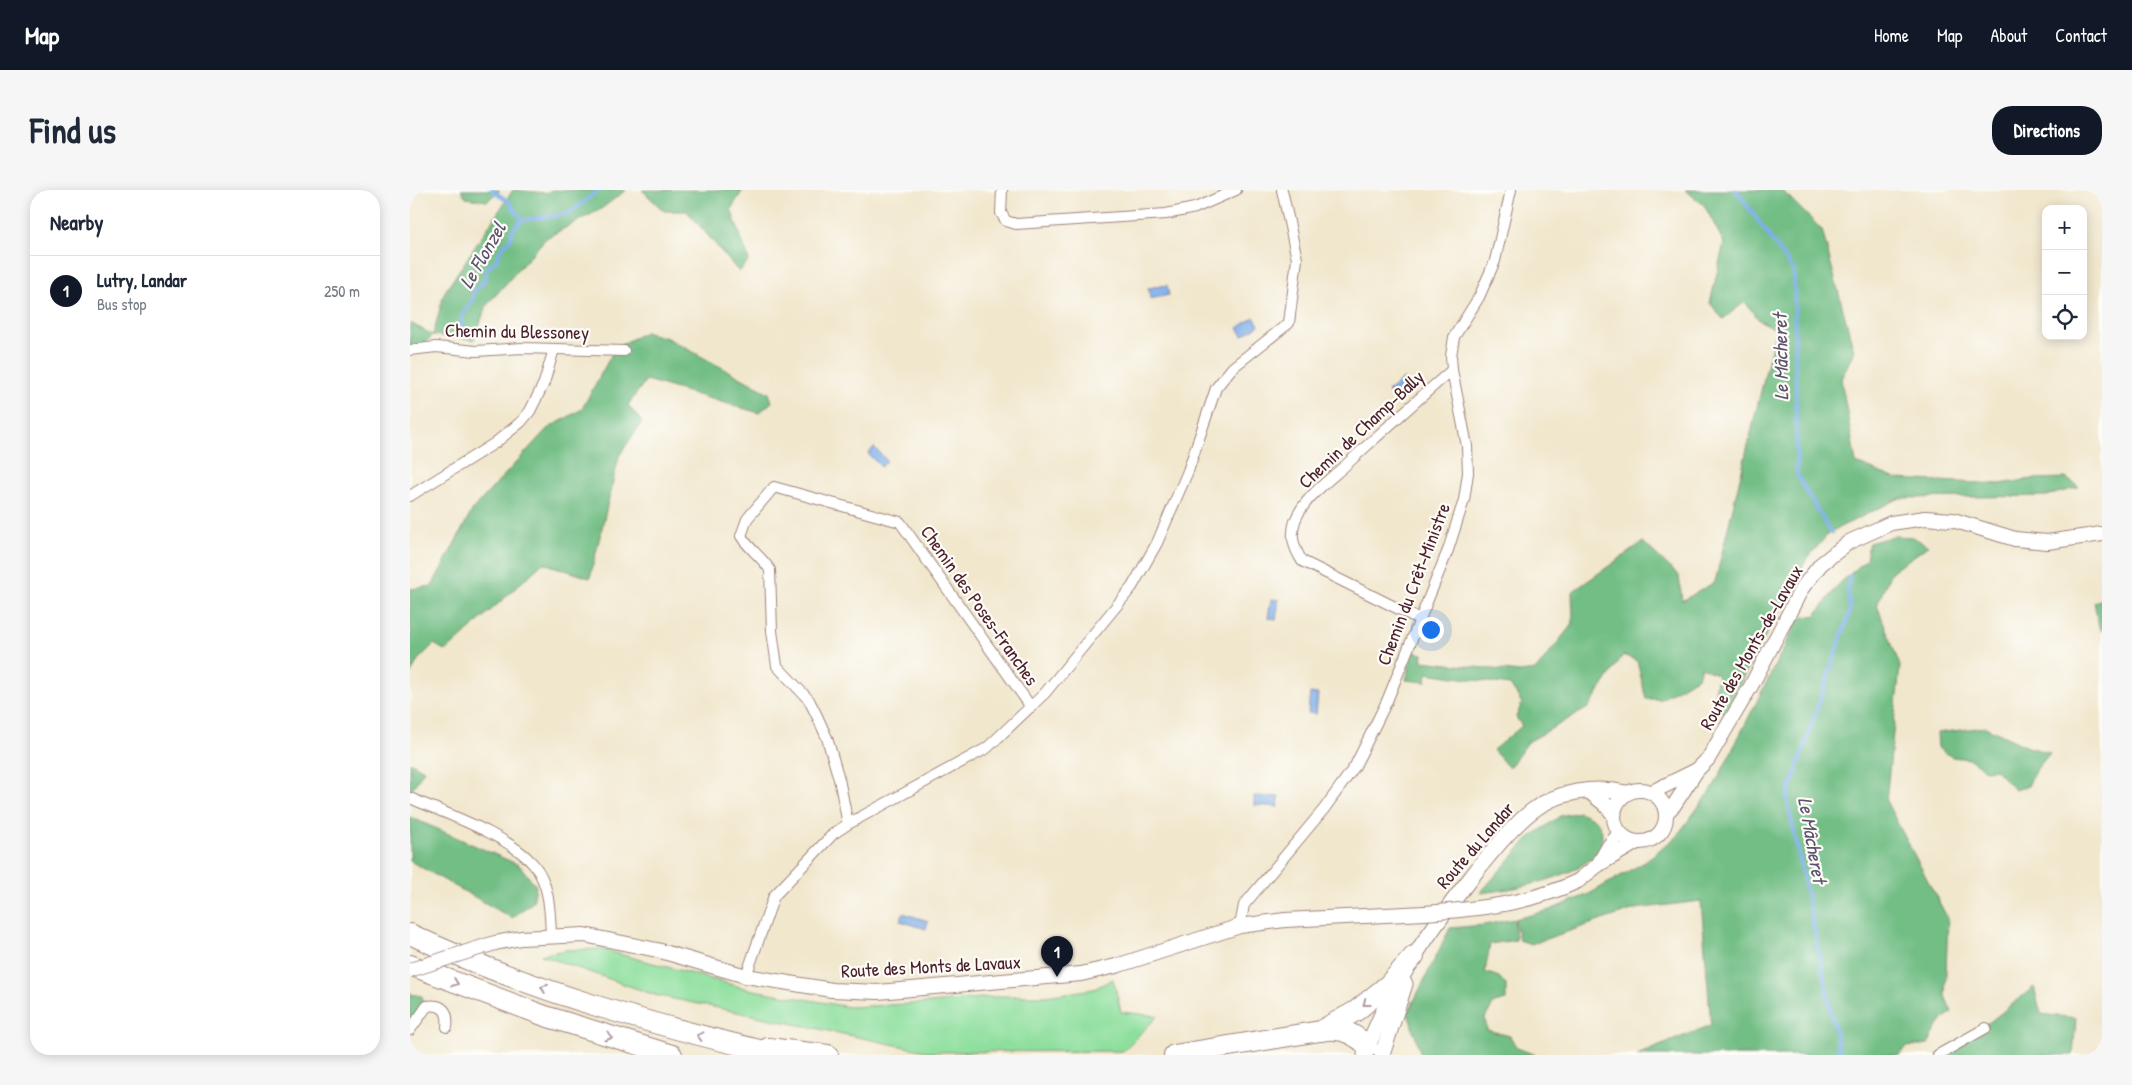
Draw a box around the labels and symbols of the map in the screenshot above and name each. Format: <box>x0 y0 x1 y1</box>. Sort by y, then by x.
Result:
water label: Le Flonzel <box>452 216 512 293</box>
water label: Le Mâcheret <box>1766 310 1794 400</box>
street label: Chemin du Blessoney <box>445 317 589 345</box>
street label: Chemin de Champ-Bally <box>1292 364 1430 494</box>
street label: Chemin du Crêt-Ministre <box>1370 499 1456 669</box>
street label: Chemin des Poses-Franches <box>915 520 1045 690</box>
street label: Route des Monts-de-Lavaux <box>1693 560 1809 734</box>
your location <box>1418 617 1444 643</box>
water label: Le Mâcheret <box>1792 795 1834 888</box>
street label: Route du Landar <box>1430 796 1520 894</box>
pin: 1 <box>1041 936 1073 977</box>
street label: Route des Monts de Lavaux <box>841 948 1021 984</box>
one-way arrow <box>450 977 459 987</box>
one-way arrow <box>541 984 549 994</box>
one-way arrow <box>1363 997 1372 1006</box>
one-way arrow <box>604 1031 612 1041</box>
one-way arrow <box>695 1031 704 1042</box>

